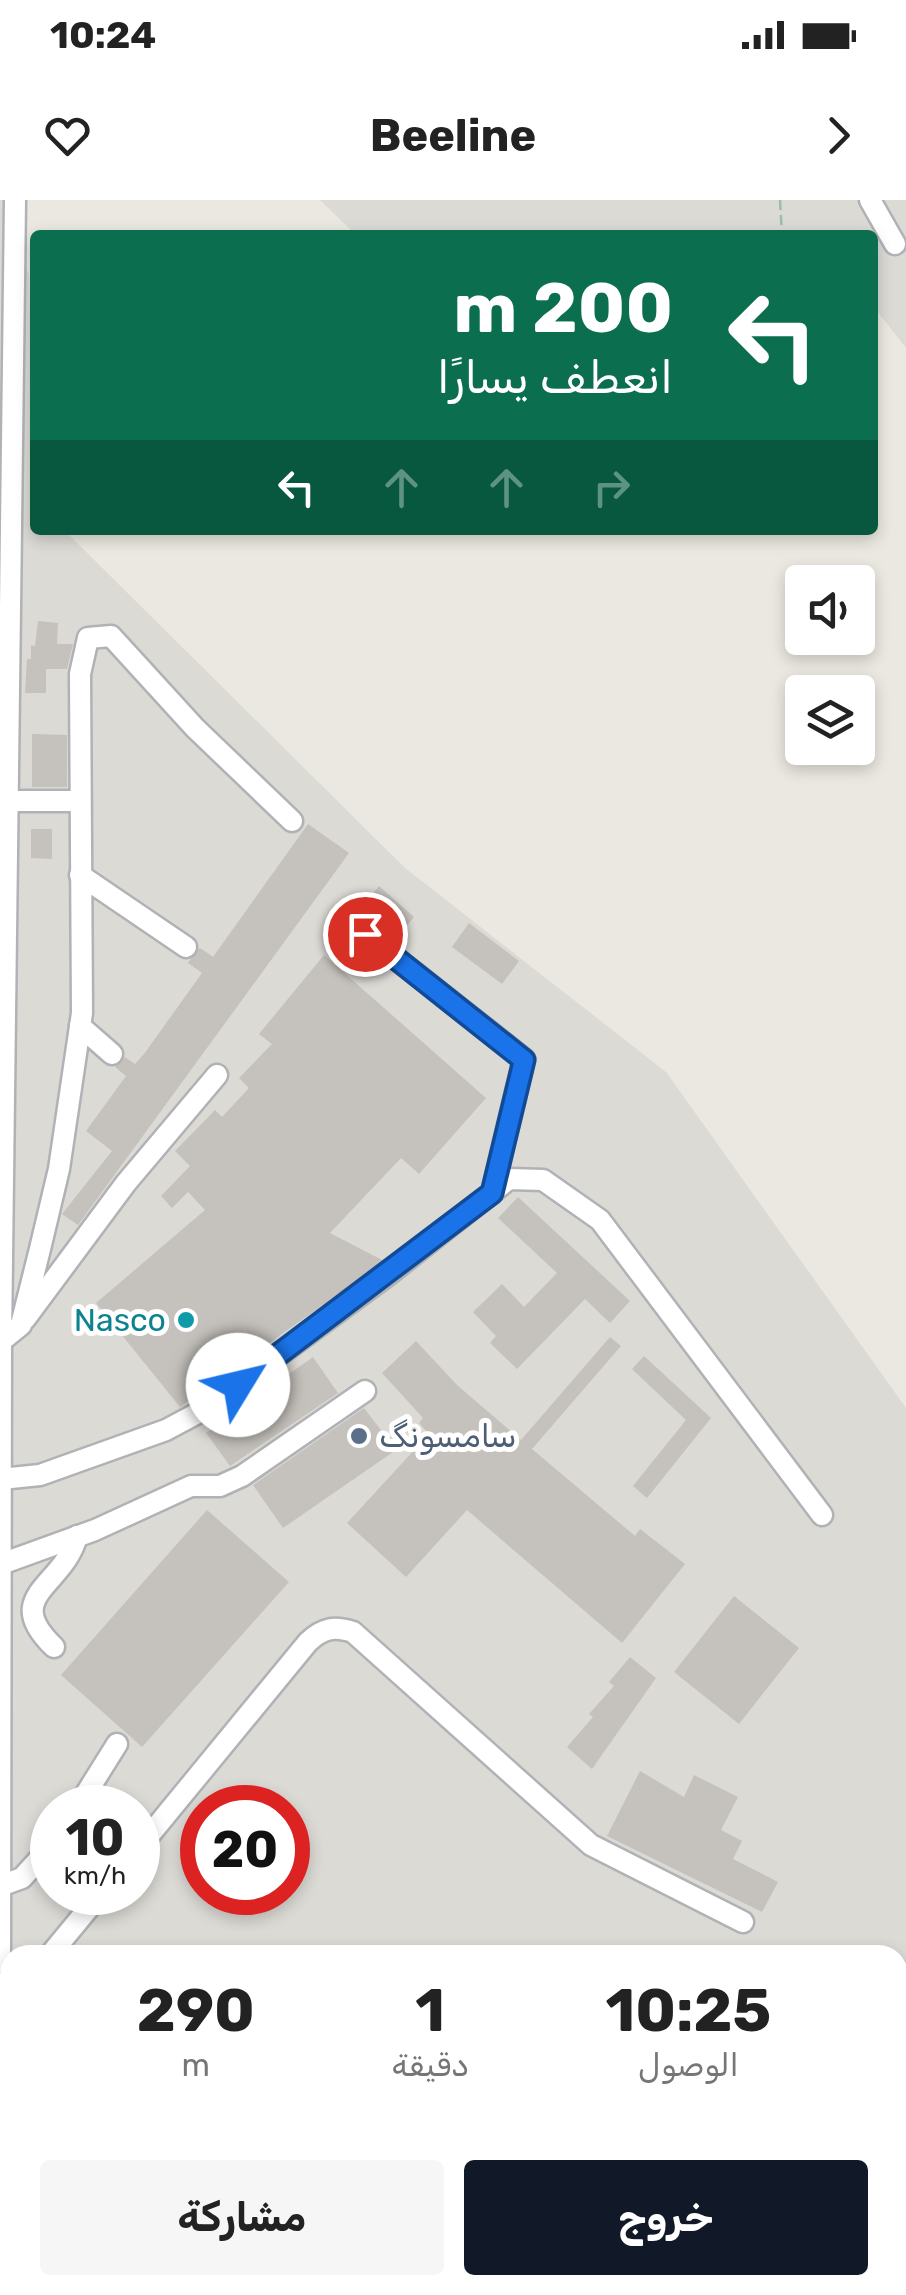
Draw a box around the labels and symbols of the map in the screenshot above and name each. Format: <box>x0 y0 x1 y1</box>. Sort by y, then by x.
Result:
pin <box>323 892 408 977</box>
place label: Nasco <box>74 1301 166 1339</box>
marker: Nasco <box>175 1309 197 1331</box>
position arrow <box>186 1333 290 1437</box>
place label: سامسونگ <box>379 1417 517 1455</box>
marker: سامسونگ <box>348 1425 370 1447</box>
speed limit sign: 20 <box>180 1785 310 1915</box>

